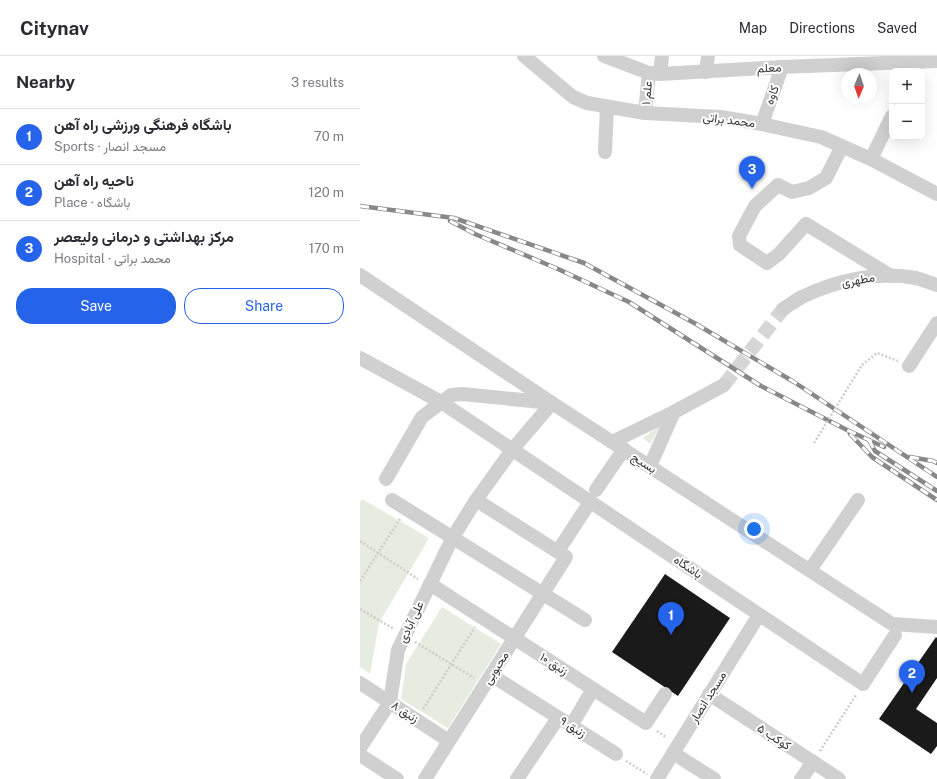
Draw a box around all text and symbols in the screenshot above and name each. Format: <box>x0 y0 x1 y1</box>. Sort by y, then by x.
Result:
text: Citynav <box>20 17 89 39</box>
text: Map <box>739 20 767 36</box>
text: Directions <box>789 20 855 36</box>
text: Saved <box>877 20 917 36</box>
street label: معلم <box>756 60 782 77</box>
north arrow <box>841 68 877 104</box>
map controls <box>889 68 925 140</box>
button: + <box>889 68 925 104</box>
text: Nearby <box>16 72 75 92</box>
text: 3 results <box>291 75 344 90</box>
street label: علم ۱ <box>639 80 656 106</box>
street label: کاوه <box>762 83 783 107</box>
button: − <box>889 104 925 140</box>
street label: محمد براتی <box>702 110 756 131</box>
text: باشگاه فرهنگی ورزشی راه آهن <box>54 116 232 133</box>
text: 1 <box>26 129 32 144</box>
text: 70 m <box>314 129 344 144</box>
text: Sports · مسجد انصار <box>54 139 166 154</box>
pin: 3 <box>739 156 765 189</box>
text: ناحیه راه آهن <box>54 172 134 189</box>
text: 2 <box>25 185 33 200</box>
text: 120 m <box>309 185 344 200</box>
text: Place · باشگاه <box>54 195 130 210</box>
text: مرکز بهداشتی و درمانی ولیعصر <box>54 228 234 245</box>
text: 3 <box>25 241 33 256</box>
text: 170 m <box>309 241 344 256</box>
text: Hospital · محمد براتی <box>54 251 171 266</box>
street label: مطهری <box>840 270 876 291</box>
button: Save <box>16 288 176 324</box>
button: Share <box>184 288 344 324</box>
street label: بسیج <box>628 450 659 478</box>
your location <box>744 519 764 539</box>
street label: باشگاه <box>671 553 705 581</box>
street label: علی آبادی <box>395 599 428 646</box>
pin: 1 <box>658 602 684 635</box>
street label: محبوبی <box>480 649 513 688</box>
street label: زنبق ۱۰ <box>537 650 571 679</box>
pin: 2 <box>899 660 925 693</box>
street label: مسجد انصار <box>686 669 730 727</box>
street label: زنبق ۸ <box>388 698 421 727</box>
street label: زنبق ۹ <box>557 713 589 741</box>
street label: کوکب ۵ <box>754 721 793 754</box>

